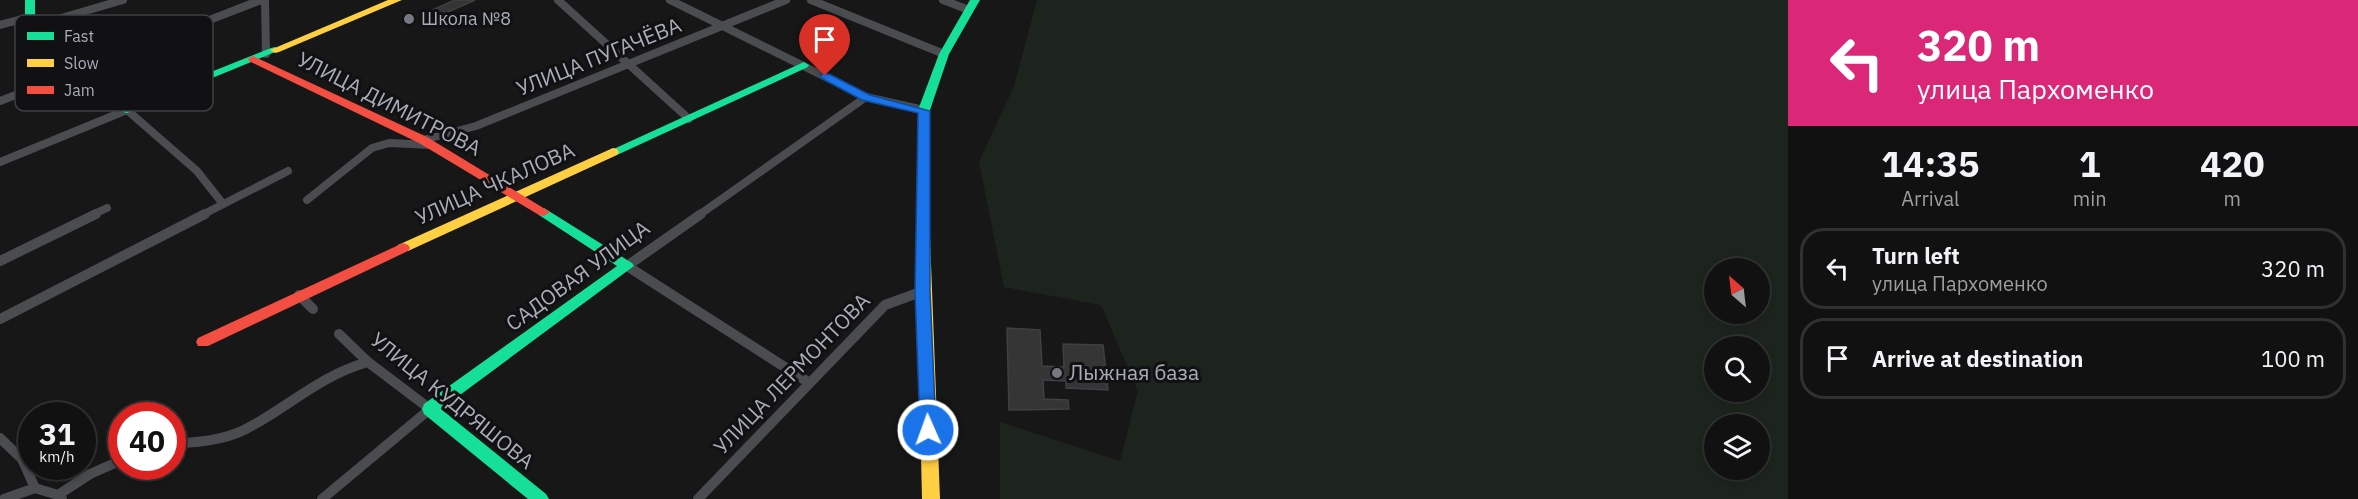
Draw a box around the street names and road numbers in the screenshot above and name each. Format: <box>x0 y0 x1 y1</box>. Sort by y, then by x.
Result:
street label: УЛИЦА ПУГАЧЁВА <box>512 10 685 102</box>
street label: УЛИЦА ДИМИТРОВА <box>293 45 486 162</box>
street label: УЛИЦА ЧКАЛОВА <box>410 135 579 231</box>
street label: САДОВАЯ УЛИЦА <box>500 214 655 337</box>
street label: УЛИЦА ЛЕРМОНТОВА <box>707 287 876 460</box>
street label: УЛИЦА КУДРЯШОВА <box>365 325 540 475</box>

